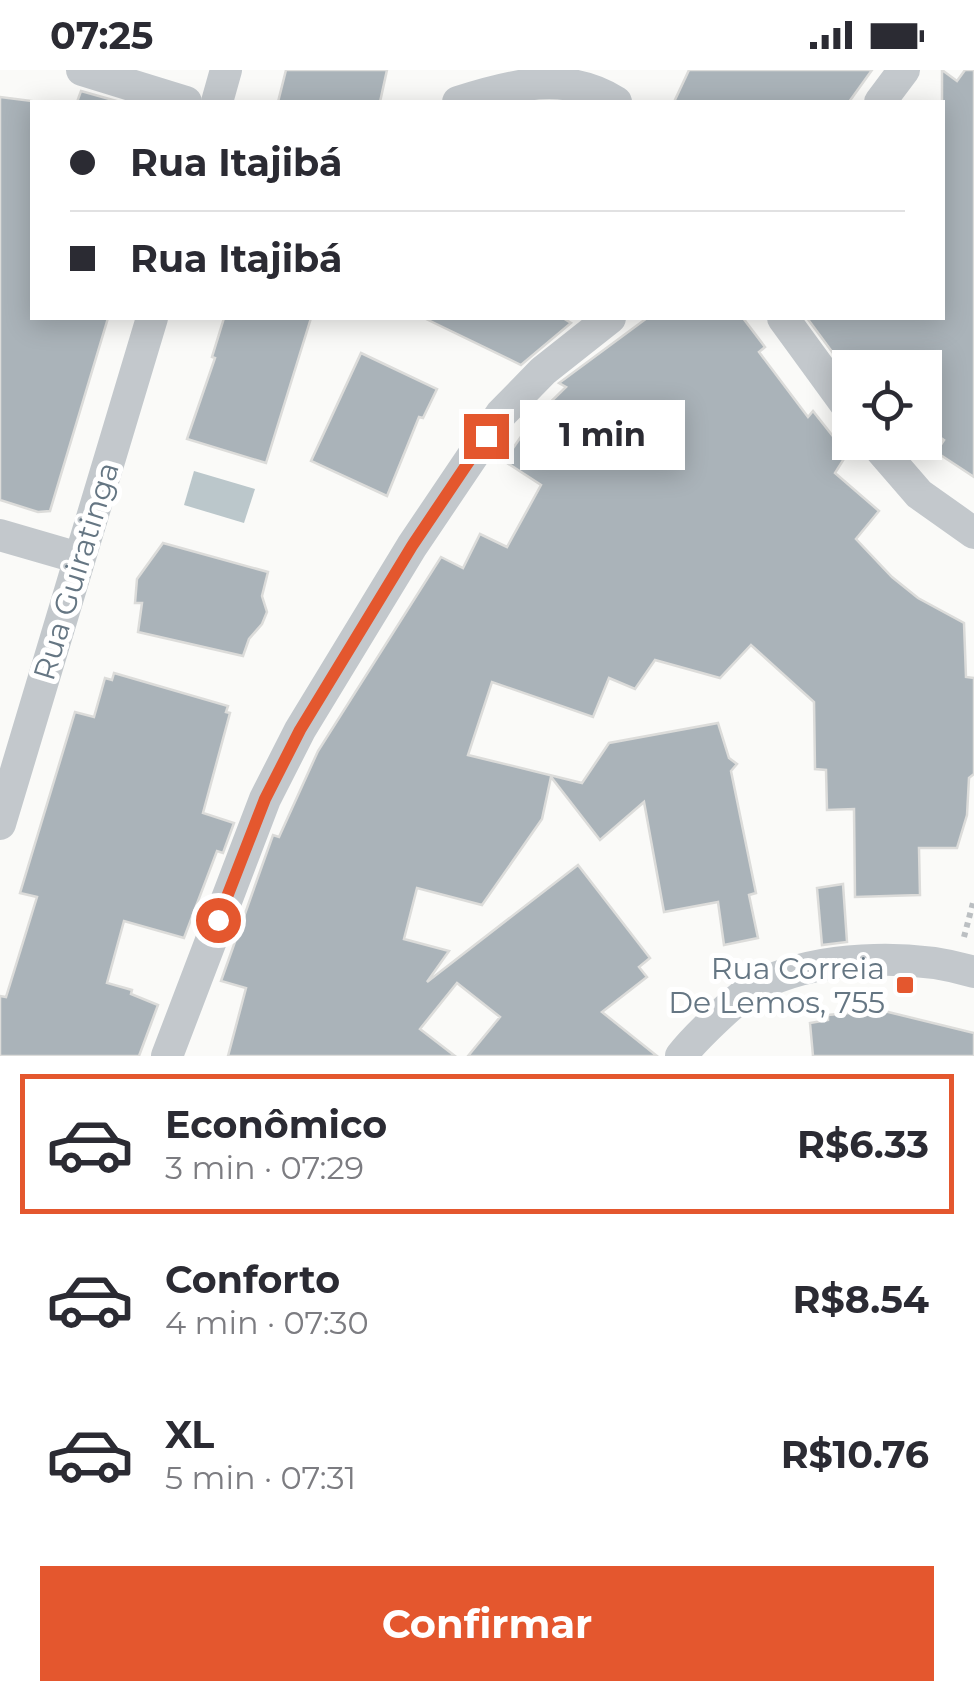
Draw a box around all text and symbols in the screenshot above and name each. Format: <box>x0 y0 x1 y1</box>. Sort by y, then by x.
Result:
text: 07:25 <box>50 12 153 59</box>
text: Rua Itajibá <box>130 139 342 186</box>
text: Rua Itajibá <box>130 235 342 282</box>
map controls <box>832 350 942 460</box>
button: locate <box>832 350 942 460</box>
callout: 1 min <box>521 401 686 471</box>
route end <box>464 414 509 459</box>
text: 1 min <box>559 415 646 454</box>
street label: Rua Guiratinga <box>25 457 127 685</box>
route start <box>196 898 241 943</box>
place label: Rua Correia De Lemos, 755 <box>668 950 885 1021</box>
marker: Rua Correia De Lemos, 755 <box>894 974 916 996</box>
icon: car <box>45 1099 135 1189</box>
text: Econômico <box>165 1101 387 1148</box>
text: R$6.33 <box>797 1121 929 1168</box>
text: 3 min · 07:29 <box>165 1148 364 1187</box>
icon: car <box>45 1254 135 1344</box>
text: Conforto <box>165 1256 340 1303</box>
text: R$8.54 <box>793 1276 929 1323</box>
text: 4 min · 07:30 <box>165 1303 369 1342</box>
icon: car <box>45 1409 135 1499</box>
text: XL <box>165 1411 214 1458</box>
text: R$10.76 <box>781 1431 929 1478</box>
text: 5 min · 07:31 <box>165 1458 356 1497</box>
button: Confirmar <box>40 1566 934 1681</box>

